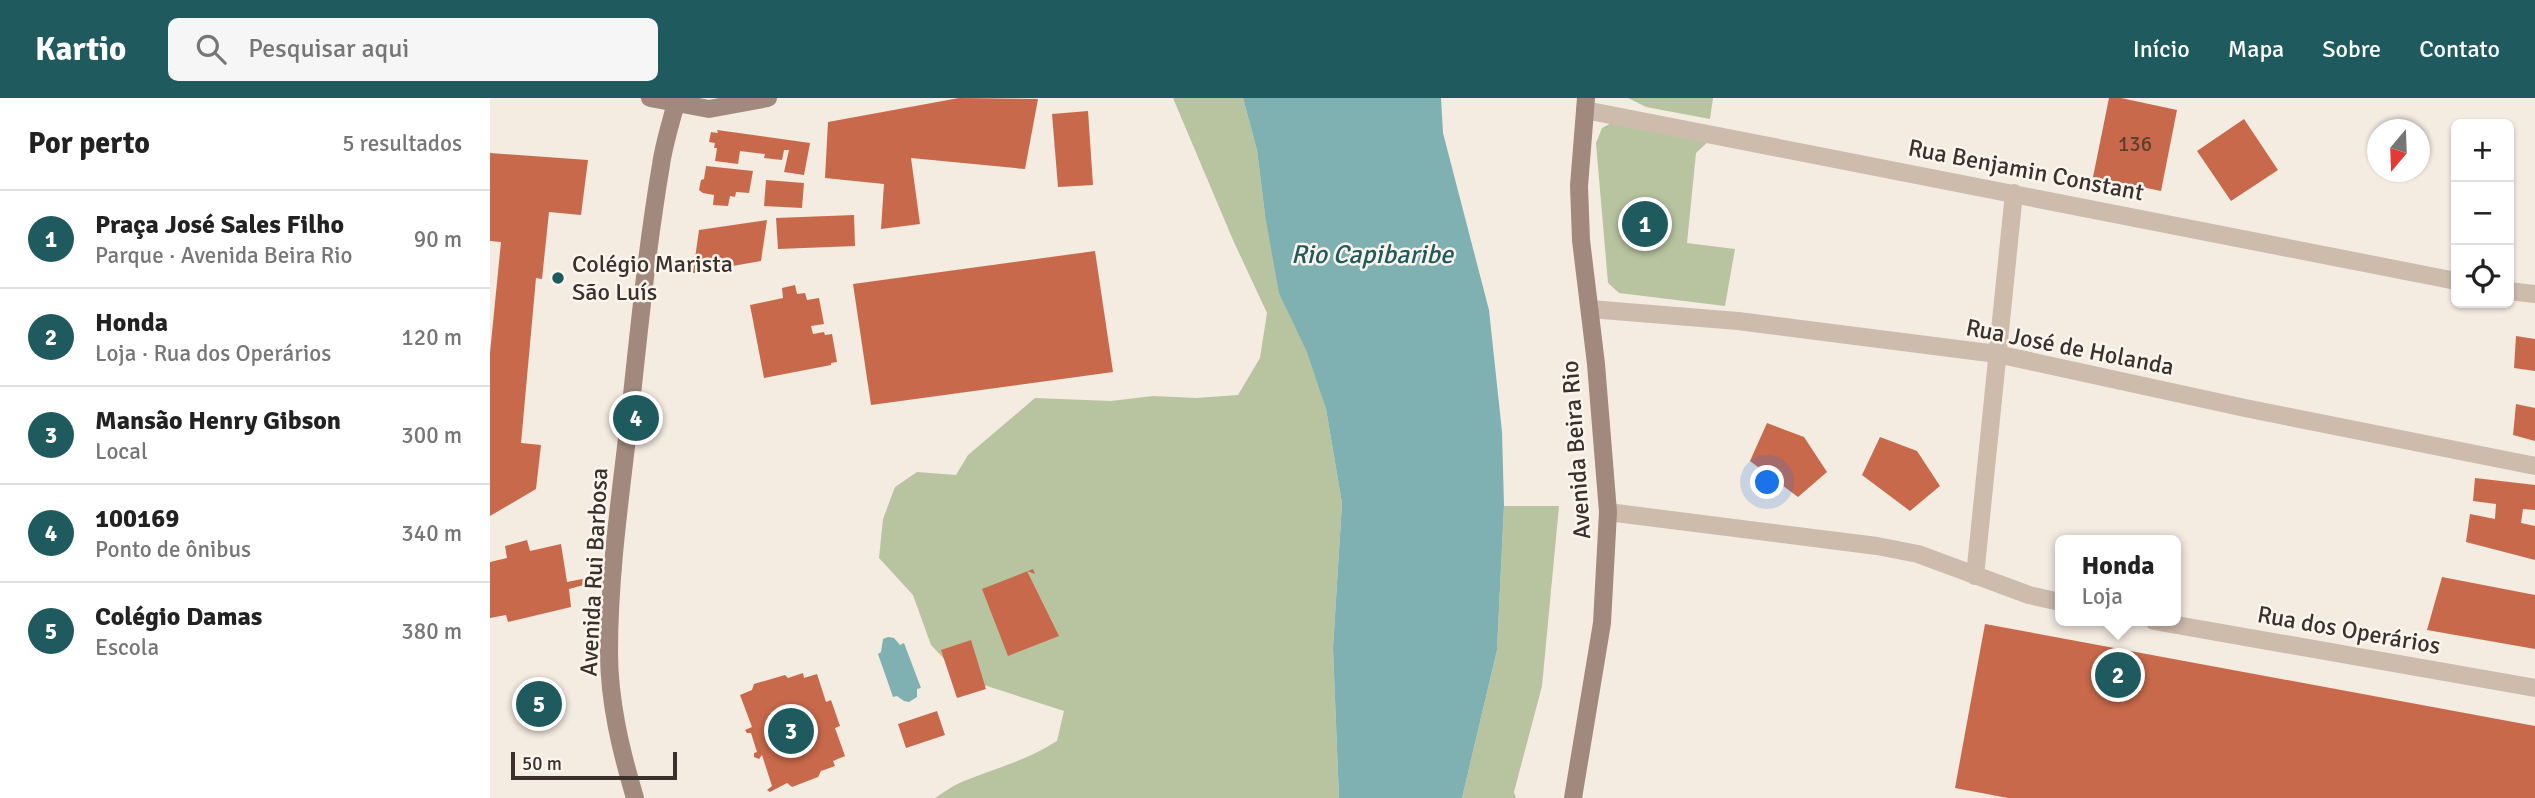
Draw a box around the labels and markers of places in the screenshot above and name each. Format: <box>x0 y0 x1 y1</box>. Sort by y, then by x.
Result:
pin: 1 <box>1622 198 1668 250</box>
place label: Colégio Marista São Luís <box>572 249 733 307</box>
marker: Colégio Marista São Luís <box>550 270 566 286</box>
pin: 4 <box>613 392 659 444</box>
pin: 2 <box>2095 649 2141 701</box>
pin: 5 <box>516 678 562 730</box>
pin: 3 <box>768 705 814 757</box>

